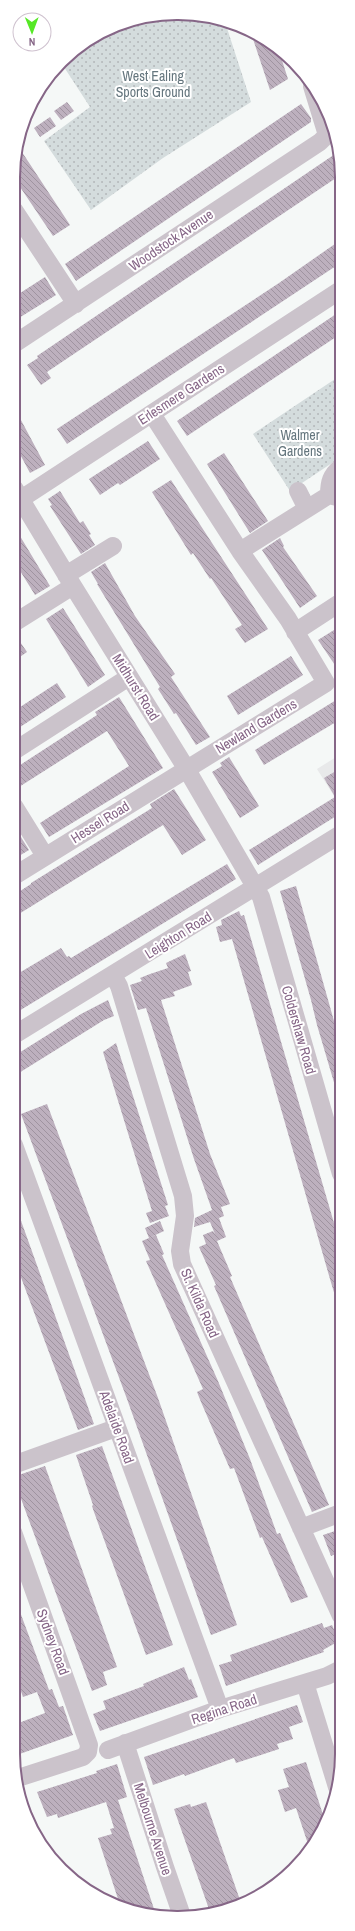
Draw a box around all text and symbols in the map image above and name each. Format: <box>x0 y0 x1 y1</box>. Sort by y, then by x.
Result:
north arrow <box>12 12 52 52</box>
text: N <box>29 35 36 49</box>
park label: West Ealing Sports Ground <box>116 67 190 101</box>
street label: Woodstock Avenue <box>125 205 217 275</box>
street label: Erlesmere Gardens <box>134 359 228 429</box>
park label: Walmer Gardens <box>278 426 322 460</box>
street label: Midhurst Road <box>108 650 164 724</box>
street label: Newland Gardens <box>212 694 300 757</box>
street label: Hessel Road <box>67 797 133 847</box>
street label: Leighton Road <box>141 907 215 963</box>
street label: Coldershaw Road <box>278 984 320 1076</box>
street label: St. Kilda Road <box>177 1266 223 1340</box>
street label: Adelaide Road <box>95 1387 138 1466</box>
street label: Sydney Road <box>33 1607 73 1677</box>
street label: Regina Road <box>189 1690 259 1728</box>
street label: Melbourne Avenue <box>130 1781 176 1877</box>

